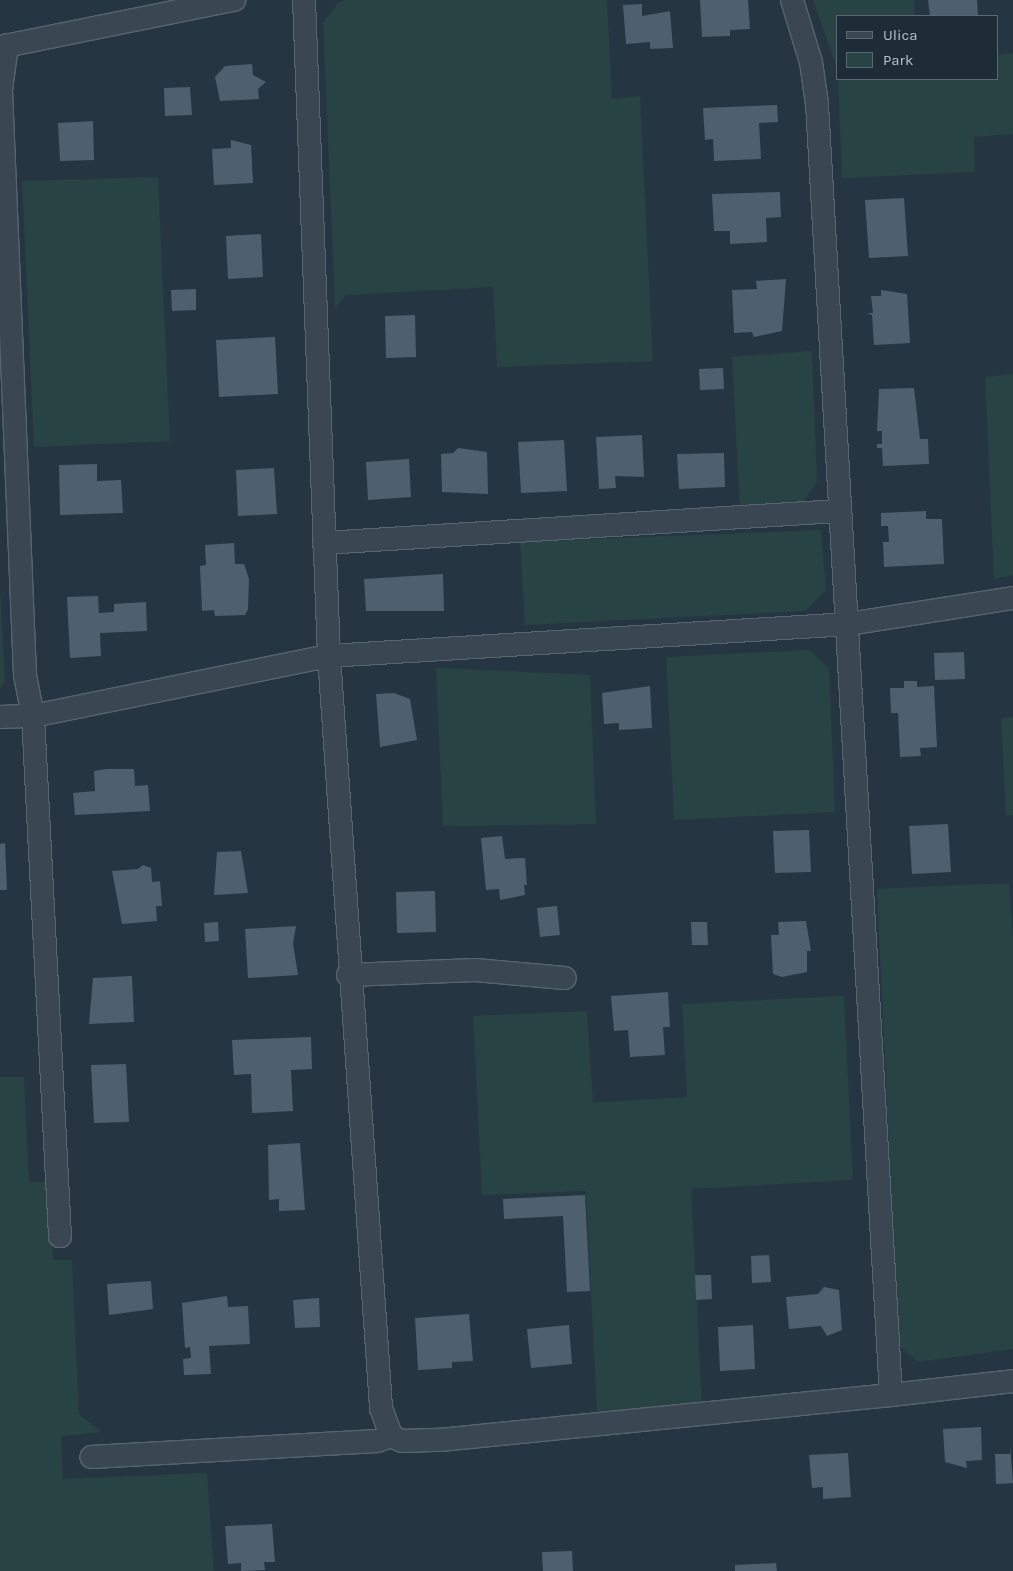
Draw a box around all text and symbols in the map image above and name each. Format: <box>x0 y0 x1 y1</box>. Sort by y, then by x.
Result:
legend <box>836 15 998 80</box>
text: Ulica <box>883 26 917 44</box>
text: Park <box>883 51 913 69</box>

